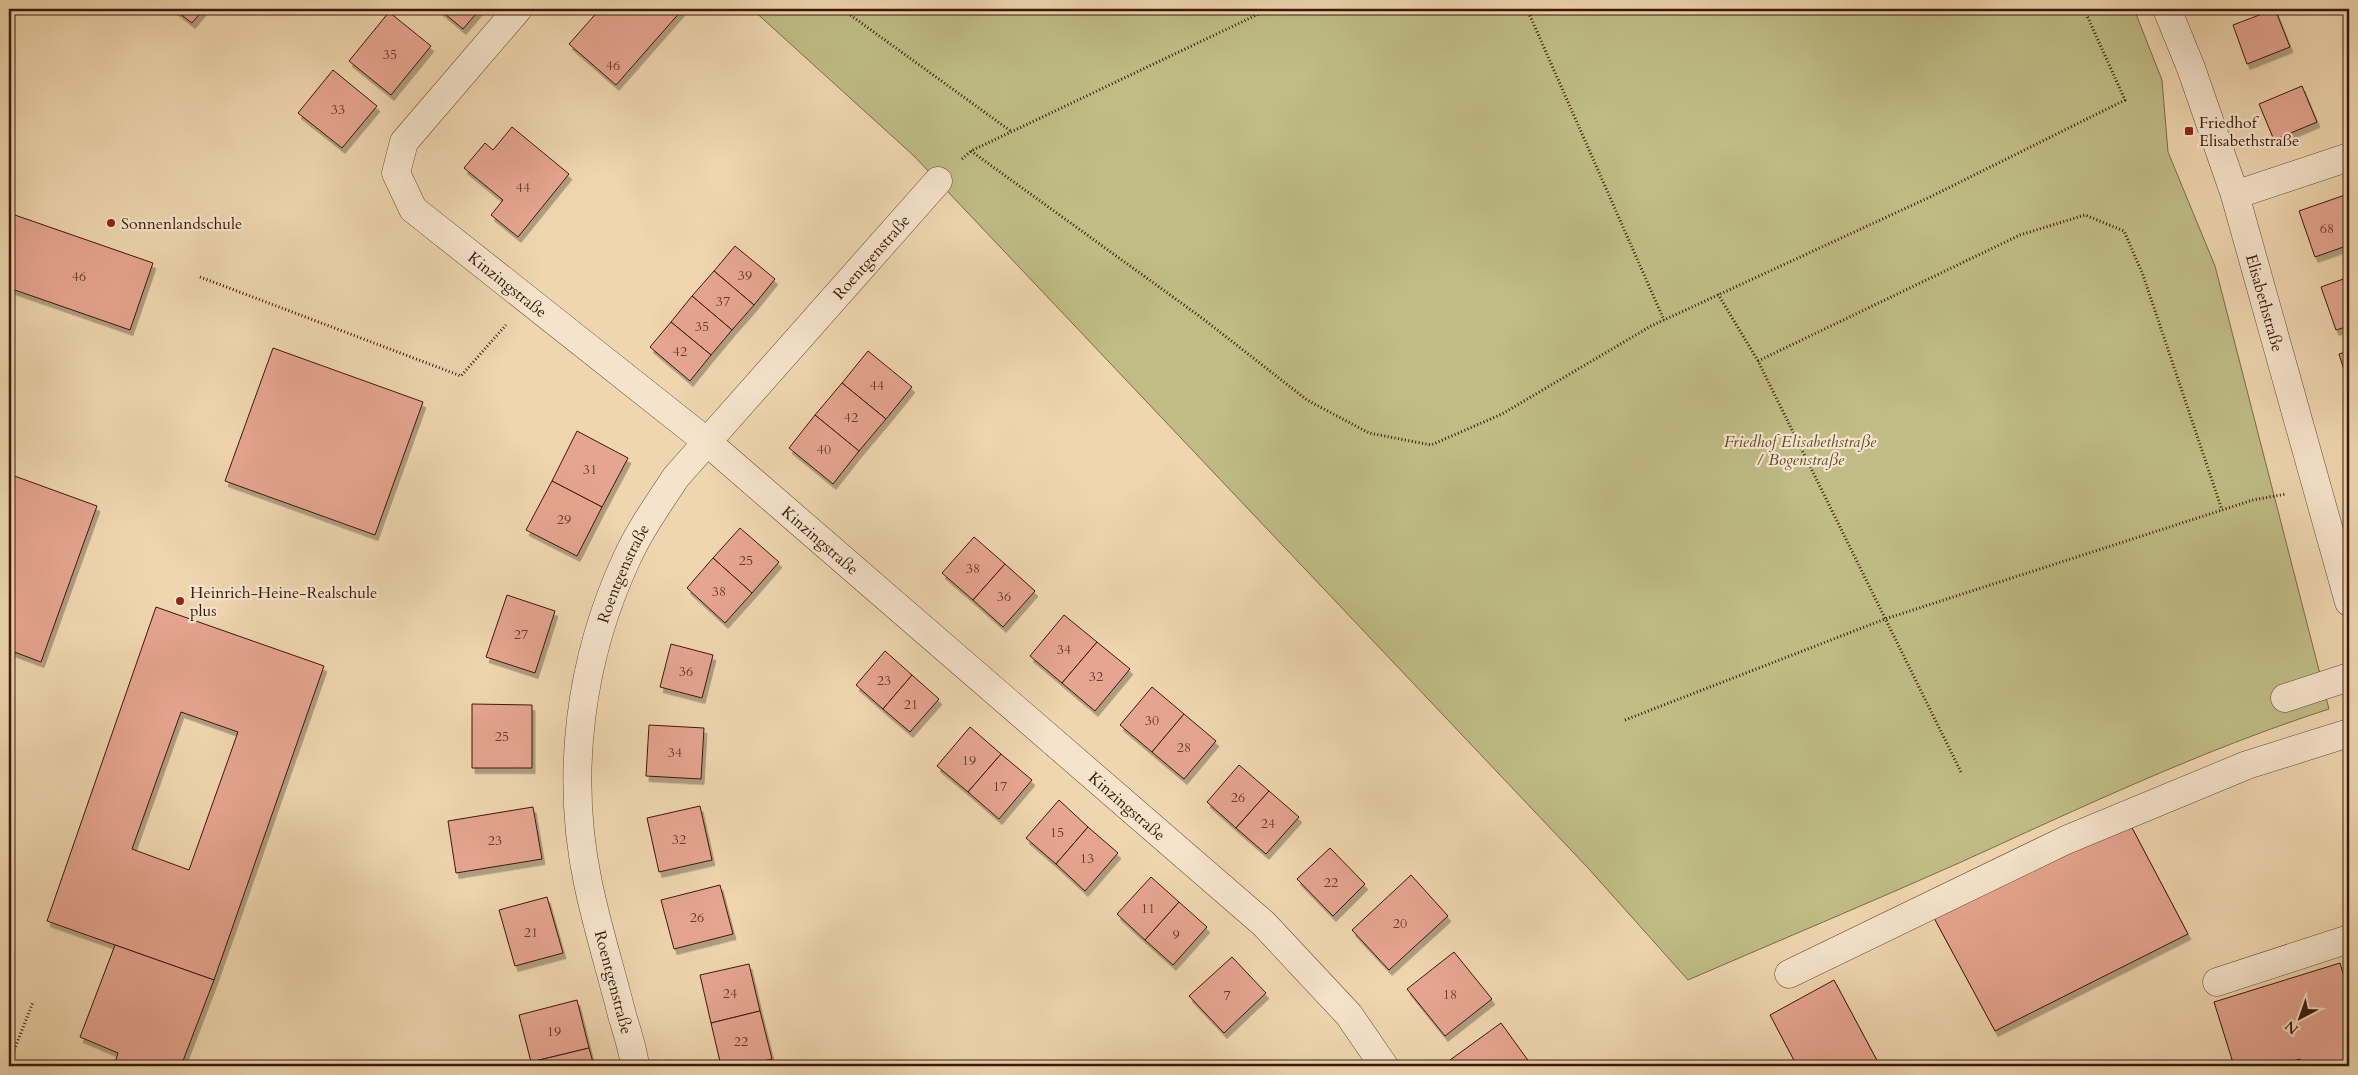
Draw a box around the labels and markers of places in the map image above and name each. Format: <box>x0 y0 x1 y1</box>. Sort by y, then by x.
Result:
place label: Friedhof Elisabethstraße <box>2199 112 2299 152</box>
marker: Friedhof Elisabethstraße <box>2183 125 2195 137</box>
place label: Sonnenlandschule <box>121 213 242 235</box>
marker: Sonnenlandschule <box>105 217 117 229</box>
place label: Heinrich-Heine-Realschule plus <box>190 582 377 622</box>
marker: Heinrich-Heine-Realschule plus <box>174 595 186 607</box>

